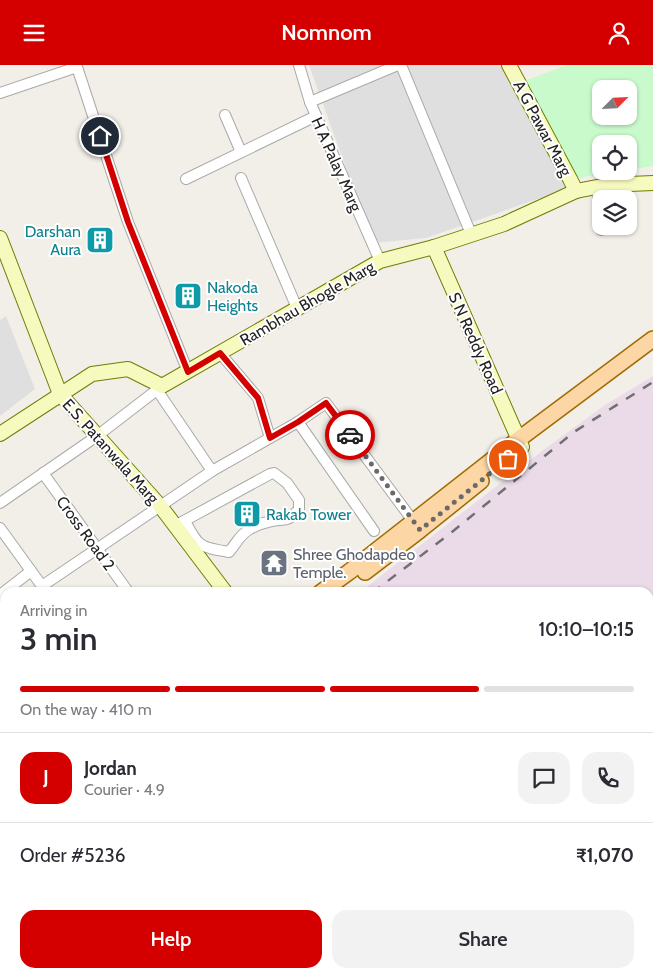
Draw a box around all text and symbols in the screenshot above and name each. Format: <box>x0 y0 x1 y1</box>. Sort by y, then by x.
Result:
icon: menu <box>20 19 48 47</box>
text: Nomnom <box>281 19 372 46</box>
icon: person <box>605 19 633 47</box>
street label: A G Pawar Marg <box>509 77 576 180</box>
north arrow <box>592 80 638 125</box>
map controls <box>592 80 637 235</box>
street label: H A Palay Marg <box>307 114 366 215</box>
pin <box>79 115 121 157</box>
icon: home <box>86 122 114 150</box>
button: locate <box>592 135 637 180</box>
button: layers <box>592 190 637 235</box>
place label: Darshan Aura <box>25 222 81 259</box>
building icon: Darshan Aura <box>85 225 115 255</box>
street label: Rambhau Bhogle Marg <box>237 257 379 350</box>
place label: Nakoda Heights <box>207 278 259 315</box>
building icon: Nakoda Heights <box>173 281 203 311</box>
street label: S N Reddy Road <box>445 289 506 397</box>
street label: E.S. Patanwala Marg <box>59 395 163 508</box>
courier <box>325 410 375 460</box>
icon: car <box>336 421 364 449</box>
pin <box>487 438 529 480</box>
icon: bag <box>494 445 522 473</box>
street label: Cross Road 2 <box>52 493 119 574</box>
building icon: Rakab Tower <box>232 499 262 529</box>
place label: Rakab Tower <box>266 505 352 524</box>
place label: Shree Ghodapdeo Temple. <box>293 545 415 582</box>
temple icon: Shree Ghodapdeo Temple. <box>259 548 289 578</box>
text: Arriving in <box>20 601 87 620</box>
text: 10:10–10:15 <box>538 618 634 641</box>
text: 3 min <box>20 619 97 658</box>
text: On the way · 410 m <box>20 700 152 719</box>
button: chat <box>518 752 570 804</box>
button: phone <box>582 752 634 804</box>
text: Jordan <box>84 757 137 780</box>
text: J <box>43 766 49 789</box>
text: Courier · 4.9 <box>84 780 165 799</box>
text: Order #5236 <box>20 844 126 867</box>
text: ₹1,070 <box>576 844 634 867</box>
button: Help <box>20 910 322 968</box>
button: Share <box>332 910 634 968</box>

